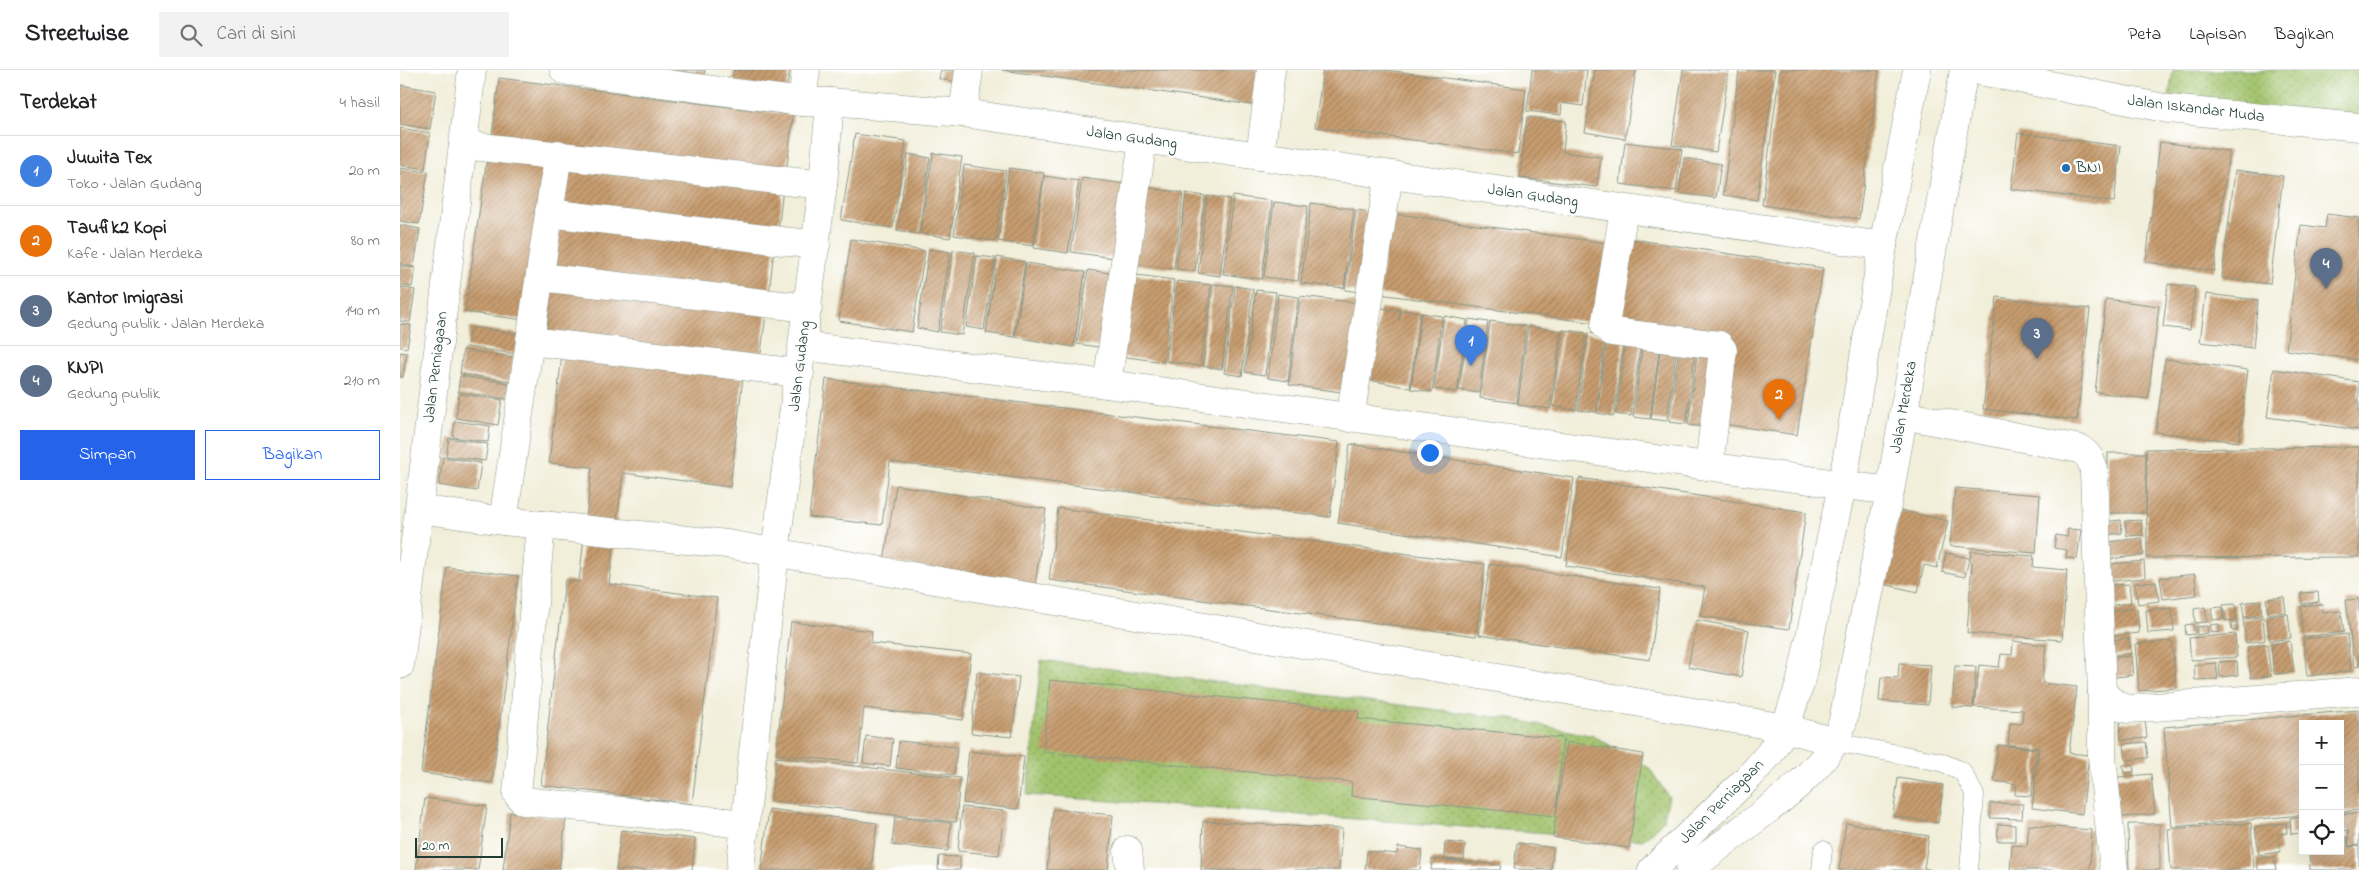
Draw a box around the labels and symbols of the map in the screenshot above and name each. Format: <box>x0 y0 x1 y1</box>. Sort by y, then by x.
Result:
street label: Jalan Iskandar Muda <box>2126 89 2266 129</box>
street label: Jalan Gudang <box>1085 120 1179 156</box>
place label: BNI <box>2075 156 2101 180</box>
marker: BNI <box>2060 162 2072 174</box>
street label: Jalan Gudang <box>1486 178 1580 214</box>
pin: 4 <box>2310 248 2342 289</box>
street label: Jalan Perniagaan <box>417 310 455 424</box>
pin: 3 <box>2021 318 2053 359</box>
street label: Jalan Gudang <box>783 319 817 413</box>
pin: 1 <box>1455 325 1487 366</box>
street label: Jalan Merdeka <box>1884 359 1924 455</box>
pin: 2 <box>1763 379 1795 420</box>
your location <box>1417 440 1443 466</box>
street label: Jalan Perniagaan <box>1674 754 1770 850</box>
scale bar <box>415 835 502 858</box>

